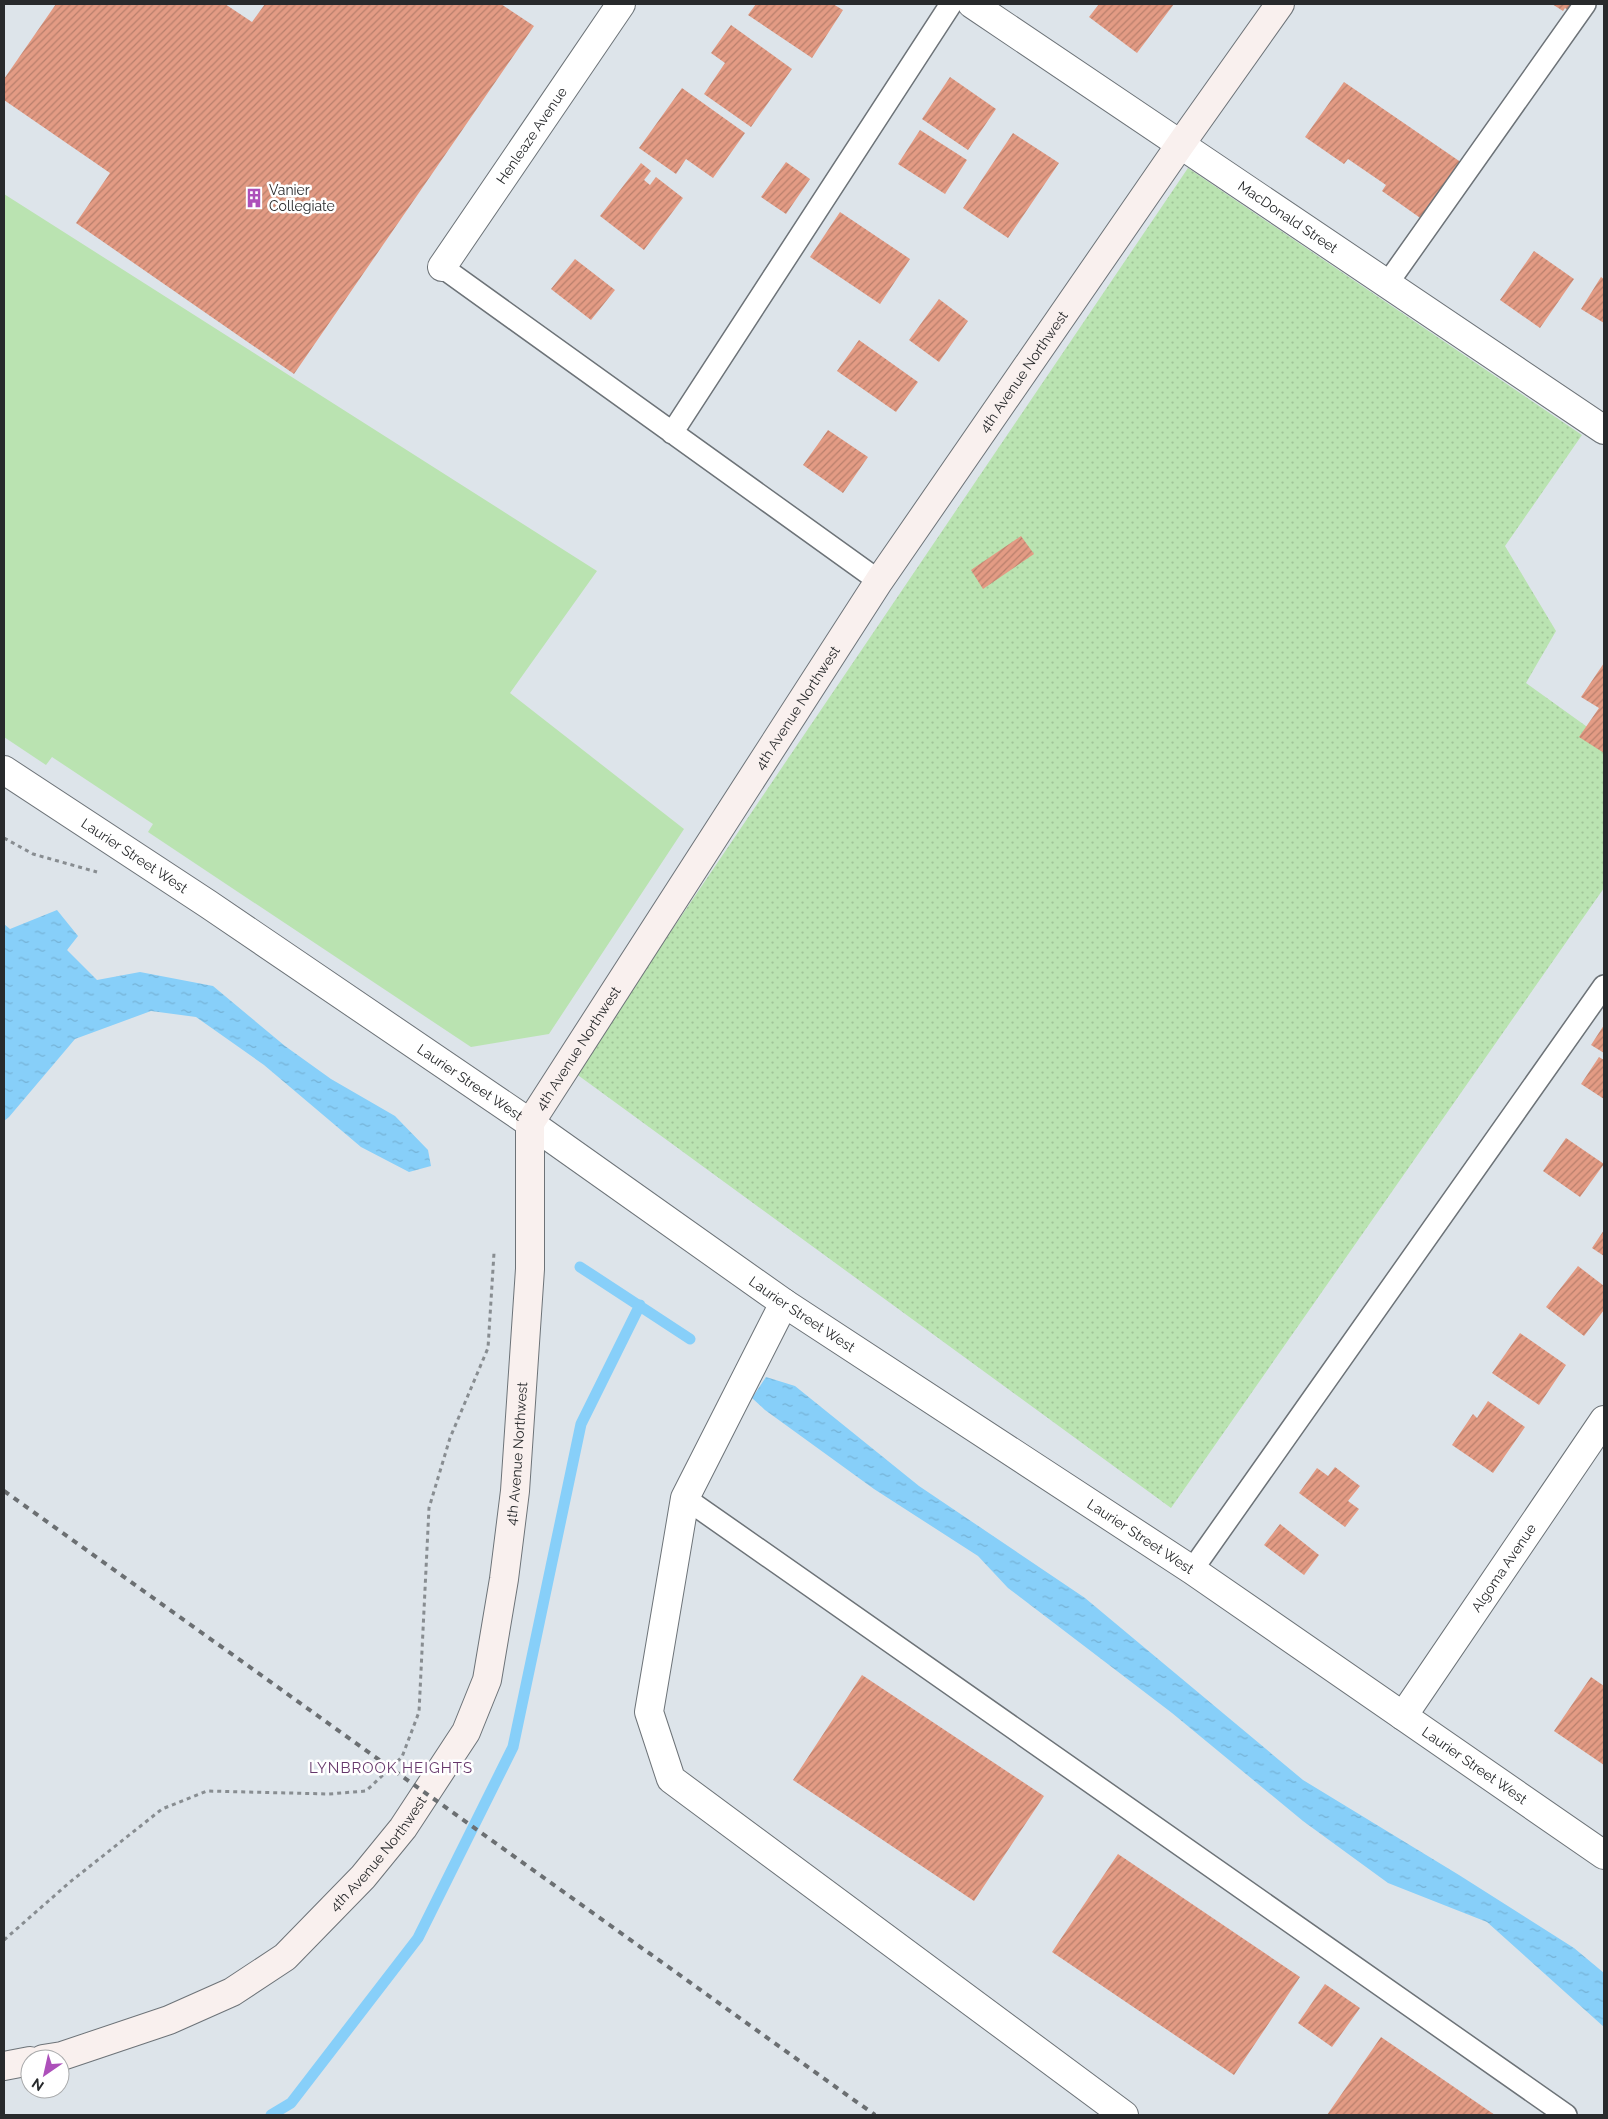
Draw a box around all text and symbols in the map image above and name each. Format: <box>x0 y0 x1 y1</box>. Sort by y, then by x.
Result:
street label: Henleaze Avenue <box>493 84 570 187</box>
street label: MacDonald Street <box>1235 178 1341 256</box>
place label: Vanier Collegiate <box>269 182 335 214</box>
building icon: Vanier Collegiate <box>243 187 265 209</box>
street label: 4th Avenue Northwest <box>976 308 1071 436</box>
street label: 4th Avenue Northwest <box>752 643 843 773</box>
street label: Laurier Street West <box>78 815 191 897</box>
street label: 4th Avenue Northwest <box>532 983 624 1113</box>
street label: Laurier Street West <box>414 1041 526 1124</box>
street label: Laurier Street West <box>746 1273 858 1355</box>
street label: 4th Avenue Northwest <box>503 1381 530 1526</box>
street label: Laurier Street West <box>1084 1496 1197 1577</box>
street label: Algoma Avenue <box>1468 1521 1539 1615</box>
street label: Laurier Street West <box>1419 1724 1530 1807</box>
district label: LYNBROOK HEIGHTS <box>309 1759 473 1777</box>
street label: 4th Avenue Northwest <box>326 1793 430 1914</box>
north arrow <box>20 2049 70 2099</box>
text: N <box>29 2075 47 2094</box>

